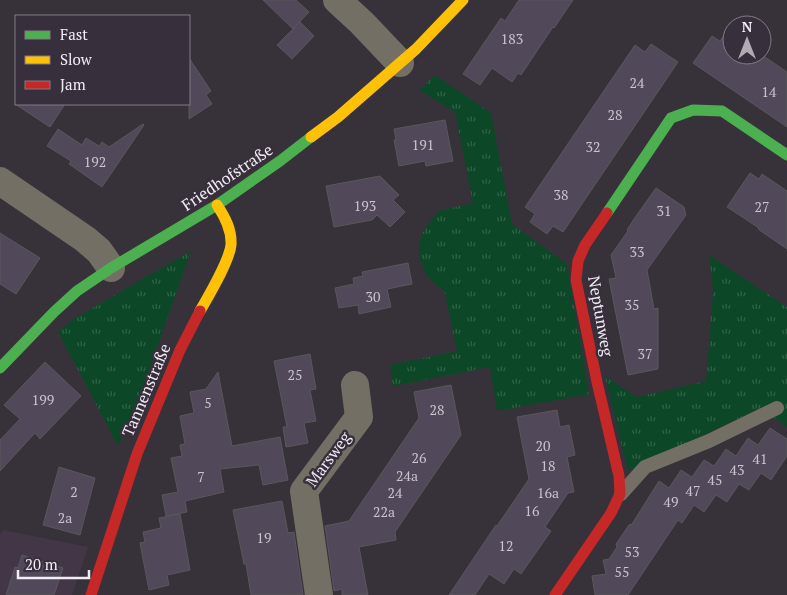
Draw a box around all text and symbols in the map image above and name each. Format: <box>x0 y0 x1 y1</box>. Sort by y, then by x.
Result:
legend <box>15 15 190 105</box>
north arrow <box>722 15 772 65</box>
text: N <box>742 17 753 36</box>
text: Fast <box>60 24 88 44</box>
house number: 183 <box>501 29 523 48</box>
text: Slow <box>60 49 93 69</box>
house number: 24 <box>630 73 645 92</box>
text: Jam <box>60 74 86 94</box>
house number: 14 <box>762 82 777 101</box>
house number: 28 <box>608 105 622 124</box>
house number: 191 <box>412 135 434 154</box>
house number: 32 <box>586 137 600 156</box>
street label: Friedhofstraße <box>177 138 277 216</box>
house number: 192 <box>84 152 106 171</box>
house number: 38 <box>554 185 568 204</box>
house number: 193 <box>354 196 376 215</box>
house number: 27 <box>755 197 769 216</box>
house number: 31 <box>657 201 671 220</box>
house number: 33 <box>630 242 644 261</box>
street label: Neptunweg <box>583 274 619 358</box>
house number: 30 <box>366 287 380 306</box>
house number: 35 <box>625 295 639 314</box>
street label: Tannenstraße <box>116 340 176 440</box>
house number: 37 <box>638 344 652 363</box>
house number: 25 <box>288 365 302 384</box>
house number: 199 <box>32 390 54 409</box>
house number: 5 <box>204 393 212 412</box>
house number: 28 <box>430 400 444 419</box>
street label: Marsweg <box>301 427 356 491</box>
house number: 20 <box>536 436 550 455</box>
house number: 26 <box>412 448 427 467</box>
house number: 41 <box>753 449 767 468</box>
house number: 18 <box>541 456 555 475</box>
house number: 43 <box>730 460 744 479</box>
house number: 24a <box>396 466 418 485</box>
house number: 7 <box>197 467 205 486</box>
house number: 45 <box>708 470 722 489</box>
house number: 47 <box>686 481 700 500</box>
house number: 2 <box>70 482 78 501</box>
house number: 24 <box>388 483 403 502</box>
house number: 16a <box>537 483 559 502</box>
house number: 49 <box>664 492 678 511</box>
house number: 16 <box>525 501 540 520</box>
house number: 22a <box>373 502 395 521</box>
house number: 2a <box>58 508 72 527</box>
house number: 19 <box>257 528 271 547</box>
house number: 12 <box>499 536 513 555</box>
house number: 53 <box>625 542 639 561</box>
scale bar <box>18 548 89 580</box>
text: 20 m <box>25 554 58 574</box>
house number: 55 <box>615 562 629 581</box>

